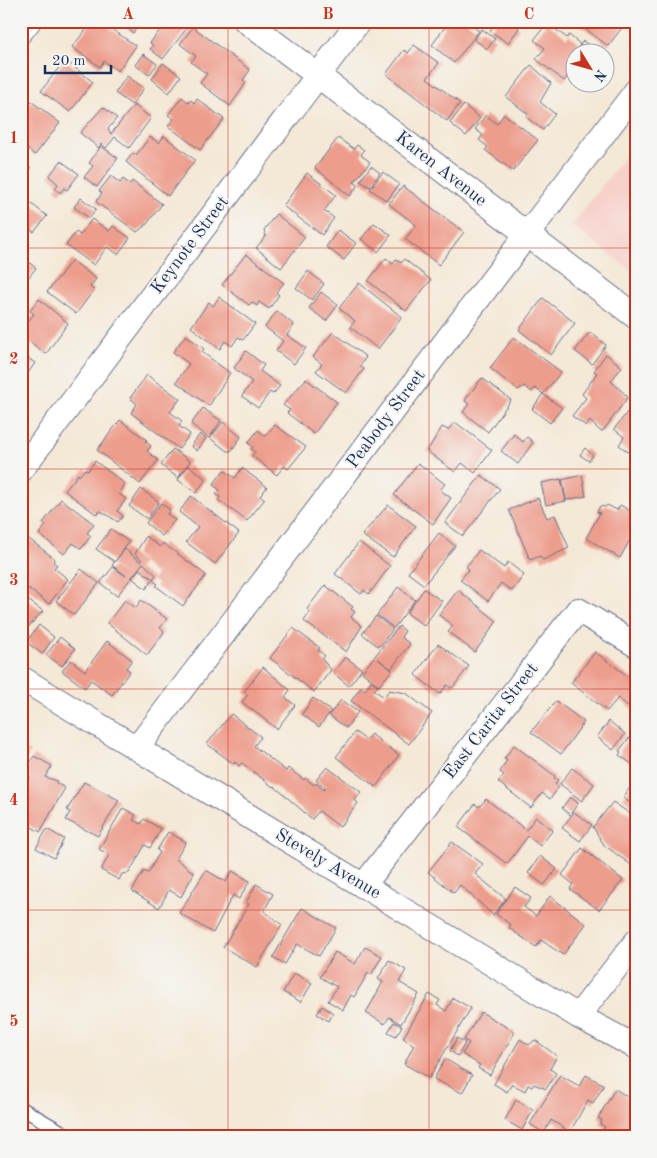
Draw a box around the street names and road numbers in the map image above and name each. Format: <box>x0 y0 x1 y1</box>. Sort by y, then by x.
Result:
street label: Karen Avenue <box>392 128 490 210</box>
street label: Keynote Street <box>147 193 233 297</box>
street label: Peabody Street <box>343 366 429 472</box>
street label: East Carita Street <box>440 660 542 782</box>
street label: Stevely Avenue <box>272 826 384 902</box>

